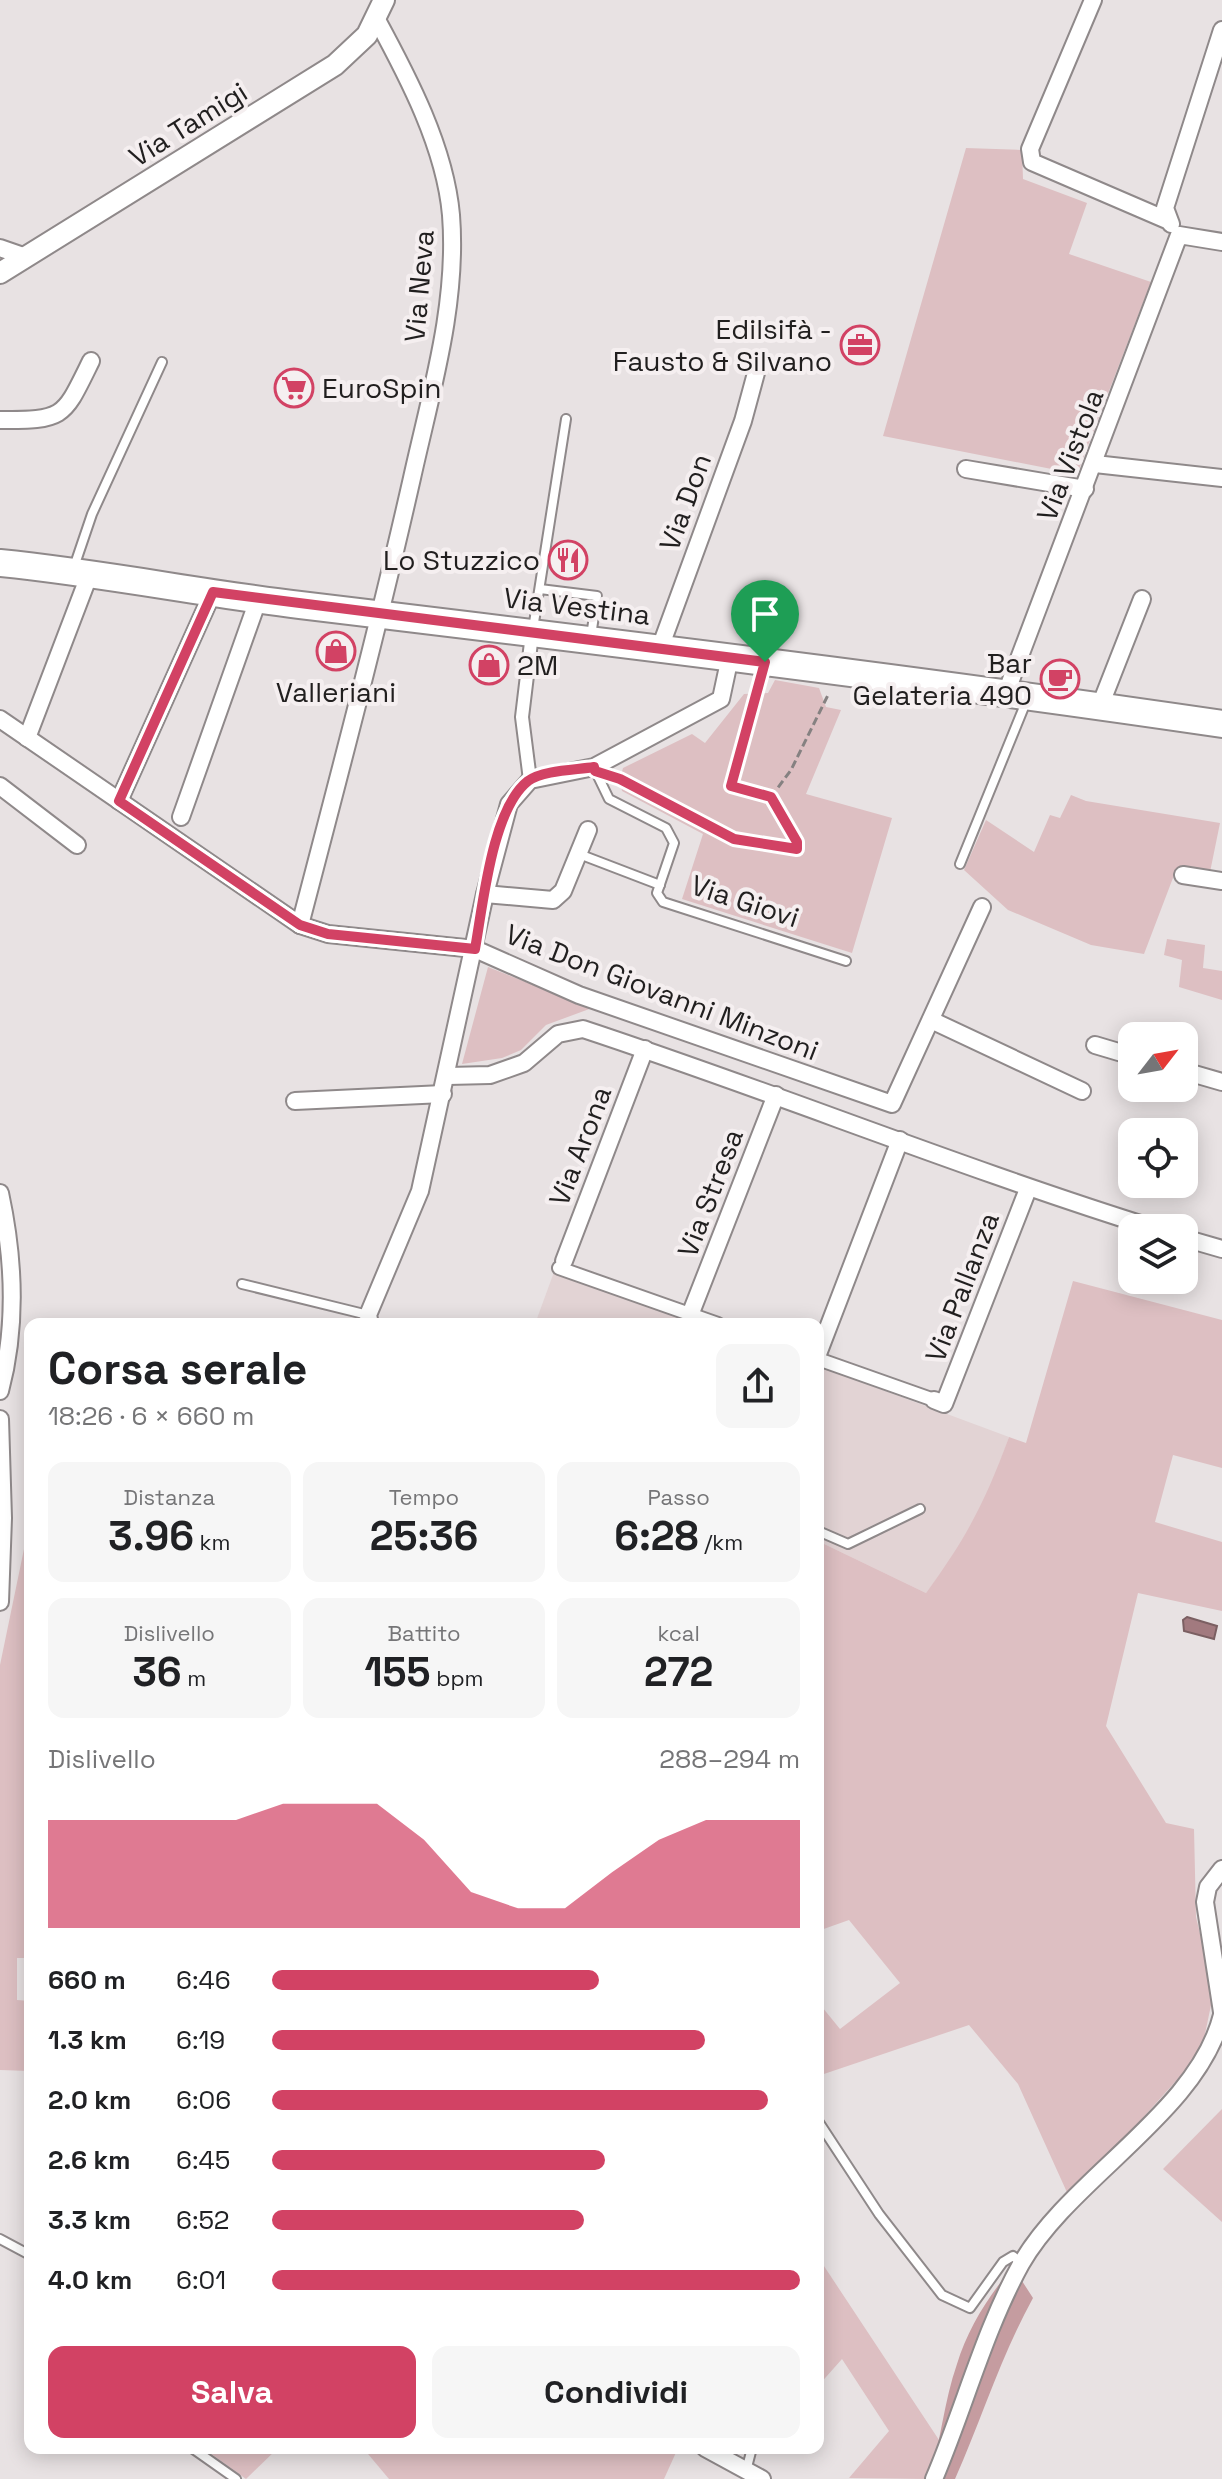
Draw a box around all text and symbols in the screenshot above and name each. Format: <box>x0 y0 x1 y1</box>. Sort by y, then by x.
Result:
street label: Via Tamigi <box>122 74 254 174</box>
street label: Via Neva <box>396 228 442 344</box>
place label: Edilsifà - Fausto & Silvano <box>613 311 832 379</box>
office icon: Edilsifà - Fausto & Silvano <box>839 324 881 366</box>
supermarket icon: EuroSpin <box>273 367 315 409</box>
place label: EuroSpin <box>322 370 441 406</box>
street label: Via Vistola <box>1028 384 1112 526</box>
street label: Via Don <box>651 449 719 555</box>
restaurant icon: Lo Stuzzico <box>547 539 589 581</box>
place label: Lo Stuzzico <box>383 542 540 578</box>
street label: Via Vestina <box>502 579 652 633</box>
pin <box>731 580 799 662</box>
icon: arrive <box>743 592 787 636</box>
shop icon: Valleriani <box>315 630 357 672</box>
shop icon: 2M <box>468 644 510 686</box>
place label: Bar Gelateria 490 <box>853 645 1032 713</box>
place label: 2M <box>517 647 558 683</box>
cafe icon: Bar Gelateria 490 <box>1039 658 1081 700</box>
place label: Valleriani <box>276 674 396 710</box>
street label: Via Giovi <box>686 867 804 935</box>
street label: Via Don Giovanni Minzoni <box>500 916 824 1068</box>
north arrow <box>1118 1022 1198 1102</box>
map controls <box>1118 1022 1198 1294</box>
street label: Via Arona <box>541 1081 619 1211</box>
button: locate <box>1118 1118 1198 1198</box>
street label: Via Stresa <box>669 1124 751 1262</box>
street label: Via Pallanza <box>917 1207 1007 1367</box>
button: layers <box>1118 1214 1198 1294</box>
text: Corsa serale <box>48 1341 308 1397</box>
button: share <box>716 1344 800 1428</box>
text: 18:26 · 6 × 660 m <box>48 1399 254 1433</box>
text: Distanza <box>124 1483 215 1511</box>
text: Tempo <box>389 1483 459 1511</box>
text: Passo <box>648 1483 710 1511</box>
text: 3.96 <box>108 1511 194 1562</box>
text: 25:36 <box>370 1511 478 1562</box>
text: 6:28 <box>614 1511 699 1562</box>
text: km <box>194 1528 230 1556</box>
text: /km <box>699 1528 743 1556</box>
text: Dislivello <box>124 1619 215 1647</box>
text: Battito <box>387 1619 461 1647</box>
text: kcal <box>657 1619 700 1647</box>
text: 36 <box>133 1647 182 1698</box>
text: 155 <box>364 1647 431 1698</box>
text: 272 <box>644 1647 713 1698</box>
text: m <box>182 1664 206 1692</box>
text: bpm <box>431 1664 484 1692</box>
text: Dislivello <box>48 1742 156 1776</box>
text: 288–294 m <box>659 1742 800 1776</box>
text: 660 m <box>48 1963 126 1997</box>
text: 6:46 <box>176 1963 231 1997</box>
text: 1.3 km <box>48 2023 127 2057</box>
text: 6:19 <box>176 2023 225 2057</box>
text: 2.0 km <box>48 2083 131 2117</box>
text: 6:06 <box>176 2083 231 2117</box>
text: 2.6 km <box>48 2143 130 2177</box>
text: 6:45 <box>176 2143 230 2177</box>
text: 3.3 km <box>48 2203 131 2237</box>
text: 6:52 <box>176 2203 230 2237</box>
text: 4.0 km <box>48 2263 132 2297</box>
text: 6:01 <box>176 2263 226 2297</box>
button: Salva <box>48 2346 416 2438</box>
button: Condividi <box>432 2346 800 2438</box>

